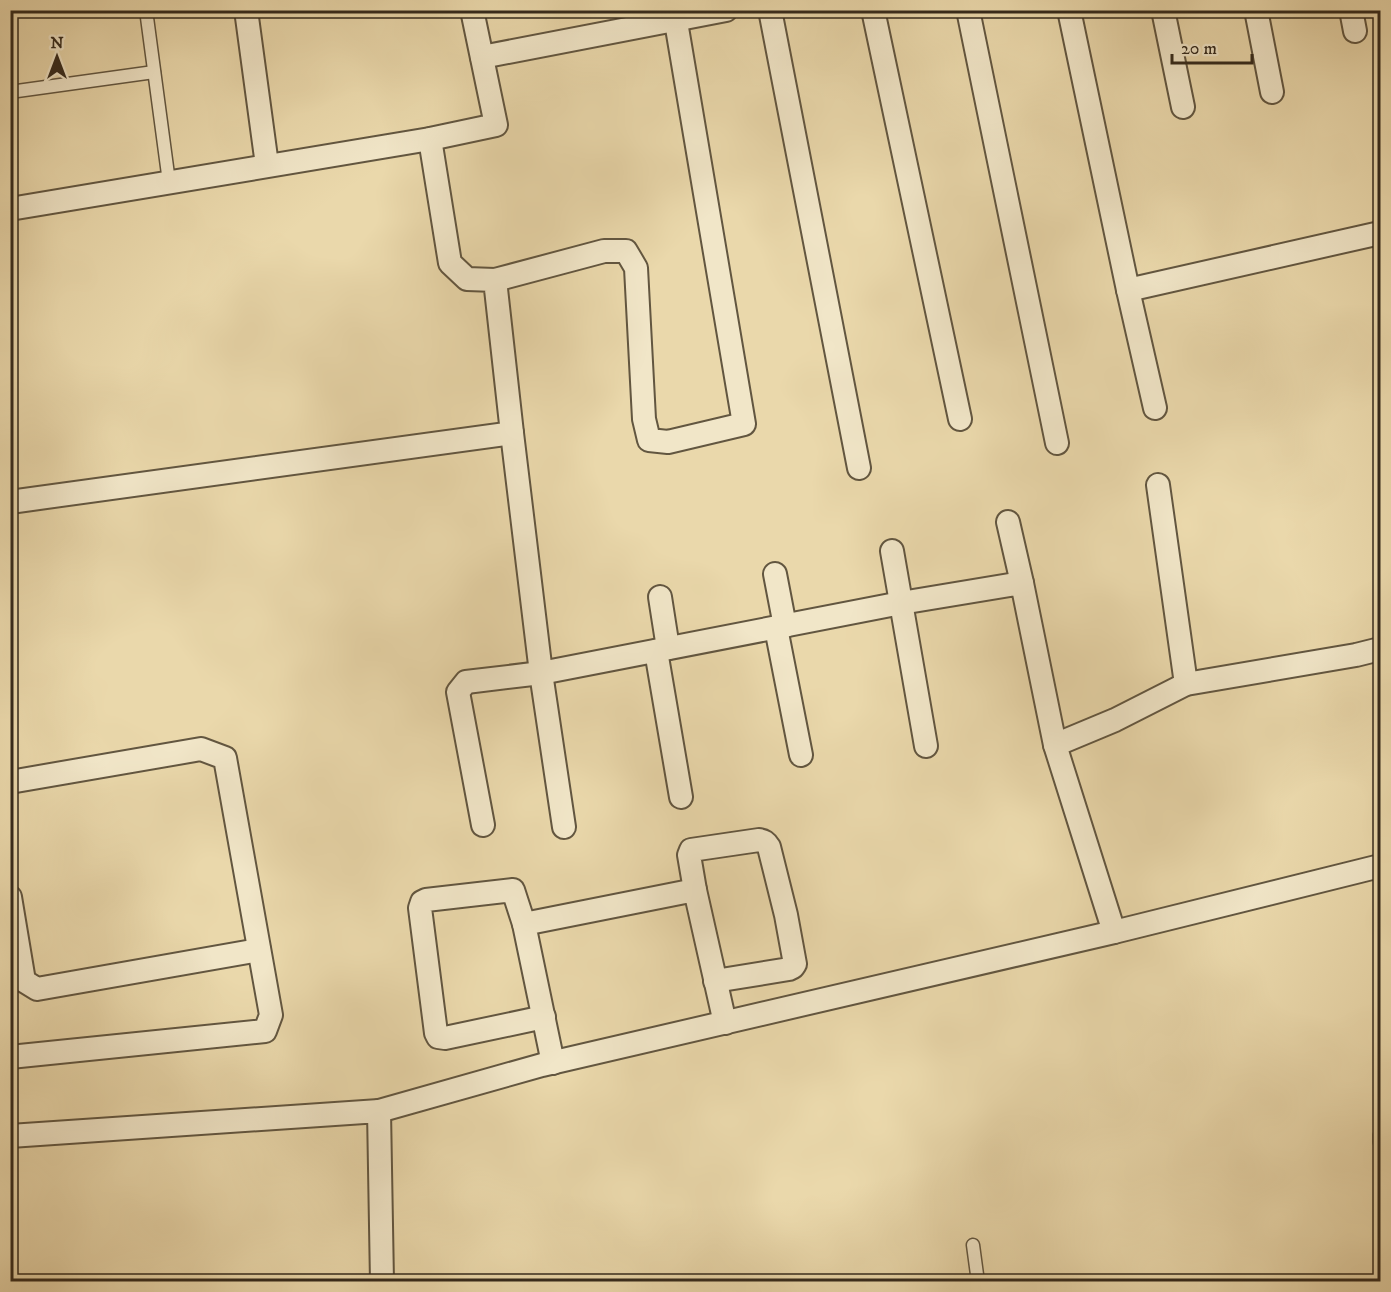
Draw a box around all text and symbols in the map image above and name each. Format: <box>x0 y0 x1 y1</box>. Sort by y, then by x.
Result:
north arrow <box>27 27 87 87</box>
scale bar <box>1172 27 1252 65</box>
text: N <box>50 33 64 53</box>
text: 20 m <box>1181 38 1217 60</box>

